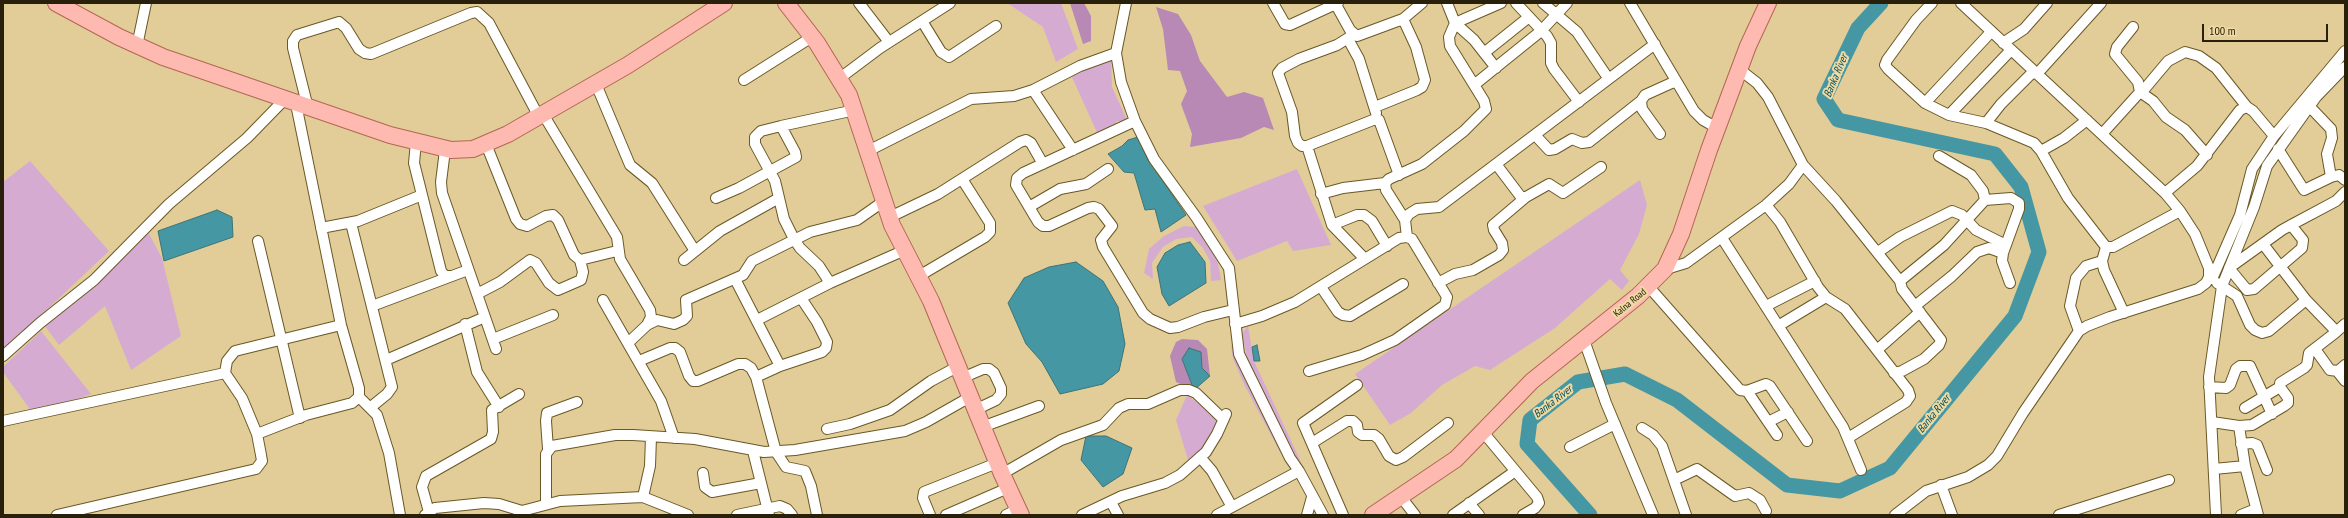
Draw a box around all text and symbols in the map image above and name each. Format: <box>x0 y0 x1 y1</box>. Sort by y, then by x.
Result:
scale bar <box>2204 16 2330 42</box>
text: 100 m <box>2209 23 2236 38</box>
water label: Banka River <box>1821 53 1851 99</box>
street label: Kalna Road <box>1611 286 1649 320</box>
water label: Banka River <box>1531 383 1575 421</box>
water label: Banka River <box>1915 392 1953 436</box>

